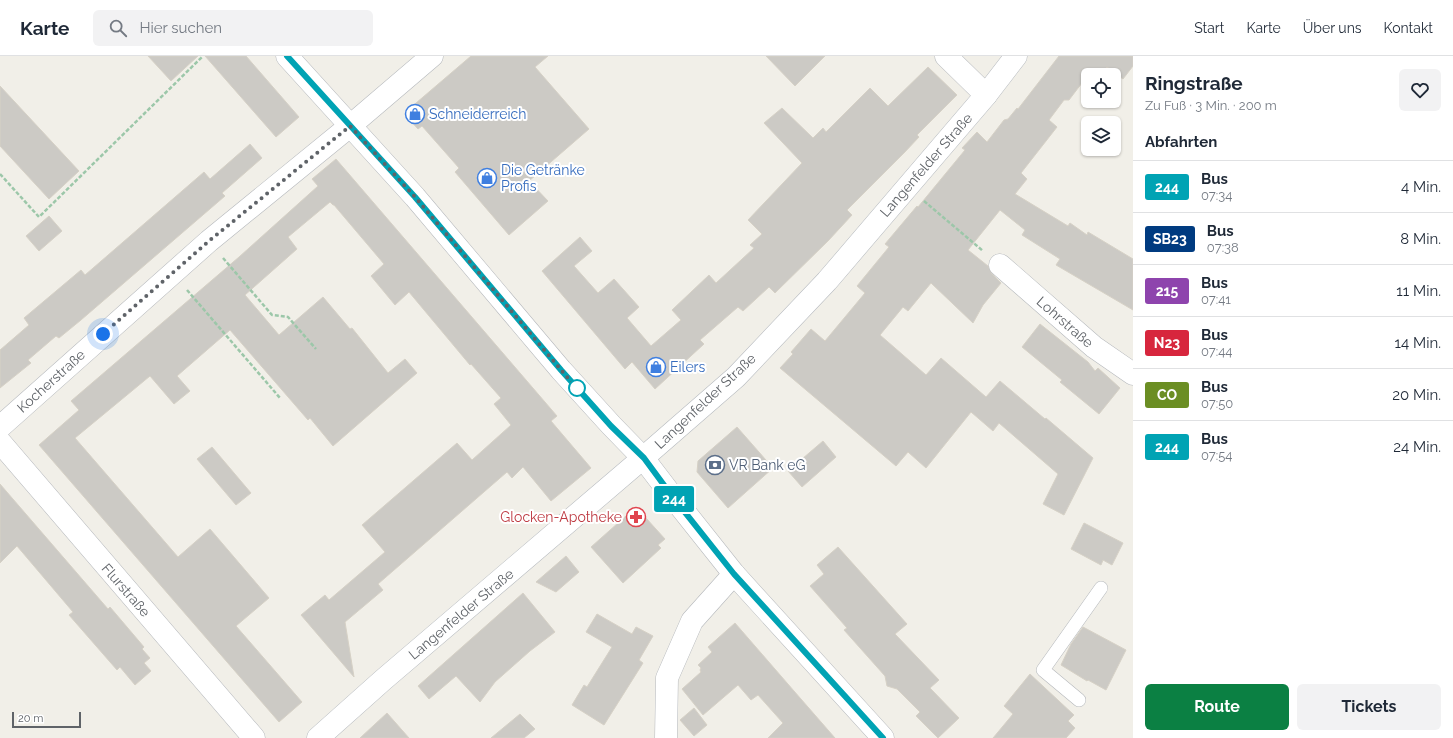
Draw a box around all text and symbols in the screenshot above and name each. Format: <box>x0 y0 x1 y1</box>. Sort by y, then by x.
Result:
search box <box>93 10 373 46</box>
text: Karte <box>20 17 69 39</box>
icon: search <box>107 17 129 39</box>
text: Hier suchen <box>139 19 222 37</box>
text: Start <box>1194 20 1224 36</box>
text: Karte <box>1246 20 1281 36</box>
text: Über uns <box>1303 20 1362 36</box>
text: Kontakt <box>1384 20 1433 36</box>
map controls <box>1081 68 1121 156</box>
button: locate <box>1081 68 1121 108</box>
button: heart <box>1399 69 1441 111</box>
text: Ringstraße <box>1145 72 1243 94</box>
text: Zu Fuß · 3 Min. · 200 m <box>1145 98 1277 113</box>
shop icon: Schneiderreich <box>404 103 426 125</box>
place label: Schneiderreich <box>429 106 526 122</box>
street label: Langenfelder Straße <box>877 110 975 220</box>
button: layers <box>1081 116 1121 156</box>
text: Abfahrten <box>1145 133 1217 151</box>
place label: Die Getränke Profis <box>501 162 585 194</box>
shop icon: Die Getränke Profis <box>476 167 498 189</box>
text: Bus <box>1201 170 1228 188</box>
text: 4 Min. <box>1401 178 1441 196</box>
text: 244 <box>1155 179 1179 195</box>
text: 07:34 <box>1201 188 1232 203</box>
text: Bus <box>1207 222 1234 240</box>
text: 8 Min. <box>1400 230 1441 248</box>
text: SB23 <box>1153 231 1187 247</box>
text: 07:38 <box>1207 240 1239 255</box>
text: Bus <box>1201 274 1228 292</box>
text: 11 Min. <box>1396 282 1441 300</box>
text: 215 <box>1156 283 1178 299</box>
text: 07:41 <box>1201 292 1231 307</box>
street label: Lohrstraße <box>1034 293 1096 351</box>
your location <box>93 324 113 344</box>
text: Bus <box>1201 326 1228 344</box>
text: 14 Min. <box>1395 334 1441 352</box>
text: N23 <box>1154 335 1180 351</box>
text: 07:44 <box>1201 344 1232 359</box>
street label: Kocherstraße <box>14 346 88 416</box>
street label: Langenfelder Straße <box>651 350 759 452</box>
shop icon: Eilers <box>645 356 667 378</box>
place label: Eilers <box>670 359 706 375</box>
text: Bus <box>1201 378 1228 396</box>
unlabelled marker <box>568 379 586 397</box>
text: 20 Min. <box>1392 386 1441 404</box>
text: CO <box>1157 387 1177 403</box>
text: 07:50 <box>1201 396 1233 411</box>
text: Bus <box>1201 430 1228 448</box>
text: 24 Min. <box>1393 438 1441 456</box>
text: 244 <box>1155 439 1179 455</box>
text: 07:54 <box>1201 448 1232 463</box>
bank icon: VR Bank eG <box>704 454 726 476</box>
place label: VR Bank eG <box>729 457 806 473</box>
line badge: 244 <box>651 486 697 512</box>
text: 244 <box>662 491 686 507</box>
pharmacy icon: Glocken-Apotheke <box>625 506 647 528</box>
place label: Glocken-Apotheke <box>500 509 622 525</box>
street label: Flurstraße <box>99 560 153 620</box>
street label: Langenfelder Straße <box>405 565 517 663</box>
button: Route <box>1145 684 1289 730</box>
button: Tickets <box>1297 684 1441 730</box>
scale bar <box>12 710 81 729</box>
text: 20 m <box>18 712 43 725</box>

